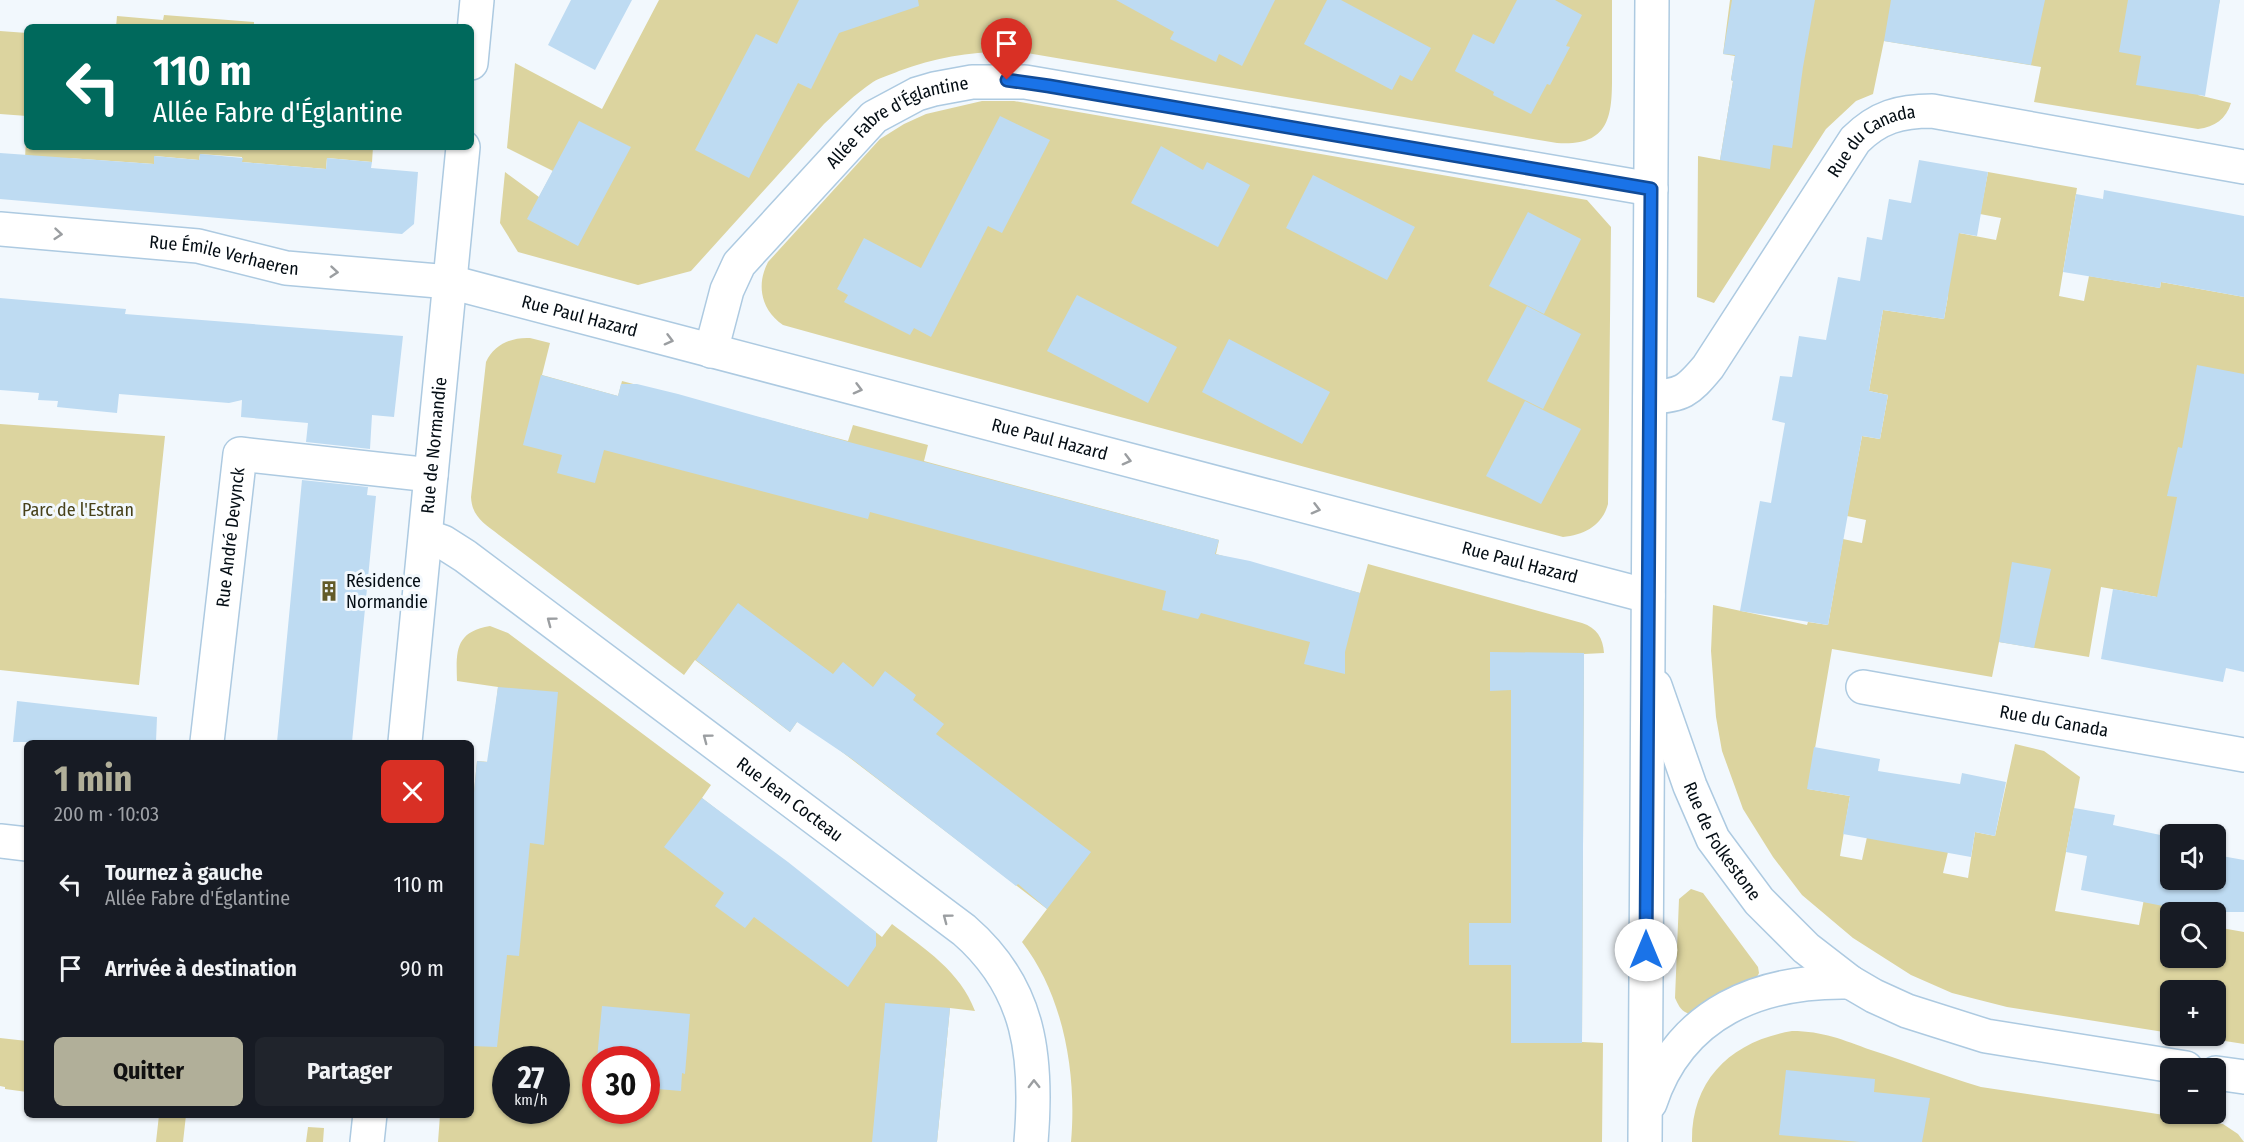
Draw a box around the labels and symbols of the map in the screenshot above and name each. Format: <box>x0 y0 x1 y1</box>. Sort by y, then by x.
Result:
pin <box>981 18 1032 80</box>
street label: Allée Fabre d'Églantine <box>821 72 970 173</box>
street label: Rue du Canada <box>1823 101 1917 181</box>
one-way arrow <box>54 227 63 240</box>
street label: Rue Émile Verhaeren <box>148 231 300 280</box>
one-way arrow <box>329 265 338 278</box>
street label: Rue Paul Hazard <box>519 290 640 342</box>
one-way arrow <box>664 332 674 345</box>
street label: Rue de Normandie <box>416 376 452 515</box>
one-way arrow <box>852 382 862 394</box>
street label: Rue Paul Hazard <box>989 413 1110 465</box>
one-way arrow <box>1122 452 1132 465</box>
street label: Rue André Devynck <box>212 466 249 609</box>
park label: Parc de l'Estran <box>22 499 134 521</box>
one-way arrow <box>1310 502 1321 514</box>
street label: Rue Paul Hazard <box>1459 537 1580 588</box>
place label: Résidence Normandie <box>346 570 428 613</box>
building icon: Résidence Normandie <box>317 579 341 603</box>
one-way arrow <box>547 617 558 628</box>
street label: Rue du Canada <box>1998 701 2110 742</box>
one-way arrow <box>703 734 714 745</box>
street label: Rue Jean Cocteau <box>732 752 847 846</box>
street label: Rue de Folkestone <box>1679 778 1766 905</box>
one-way arrow <box>943 914 954 925</box>
position arrow <box>1614 918 1678 982</box>
speed limit sign: 30 <box>582 1046 660 1124</box>
one-way arrow <box>1027 1079 1040 1088</box>

